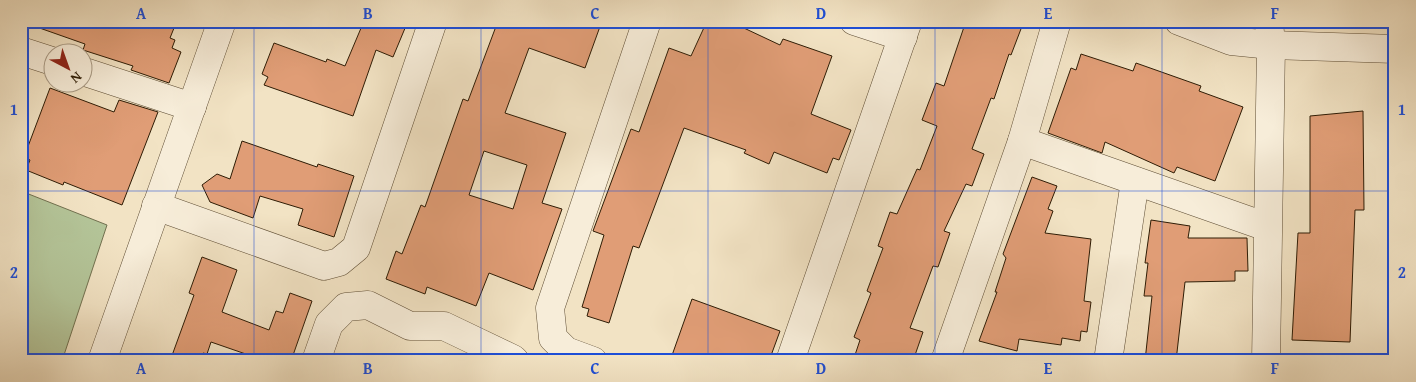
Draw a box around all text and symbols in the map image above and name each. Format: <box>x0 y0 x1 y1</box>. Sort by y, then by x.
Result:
text: A <box>136 1 147 25</box>
text: B <box>363 1 373 25</box>
text: C <box>590 1 600 25</box>
text: D <box>816 1 826 25</box>
text: E <box>1044 1 1053 25</box>
text: F <box>1271 1 1279 25</box>
north arrow <box>42 42 92 92</box>
text: N <box>66 67 87 89</box>
text: 1 <box>10 97 18 121</box>
text: 1 <box>1398 97 1406 121</box>
text: 2 <box>10 260 18 284</box>
text: 2 <box>1398 260 1406 284</box>
text: A <box>136 356 147 380</box>
text: B <box>363 356 373 380</box>
text: C <box>590 356 600 380</box>
text: D <box>816 356 826 380</box>
text: E <box>1044 356 1053 380</box>
text: F <box>1271 356 1279 380</box>

